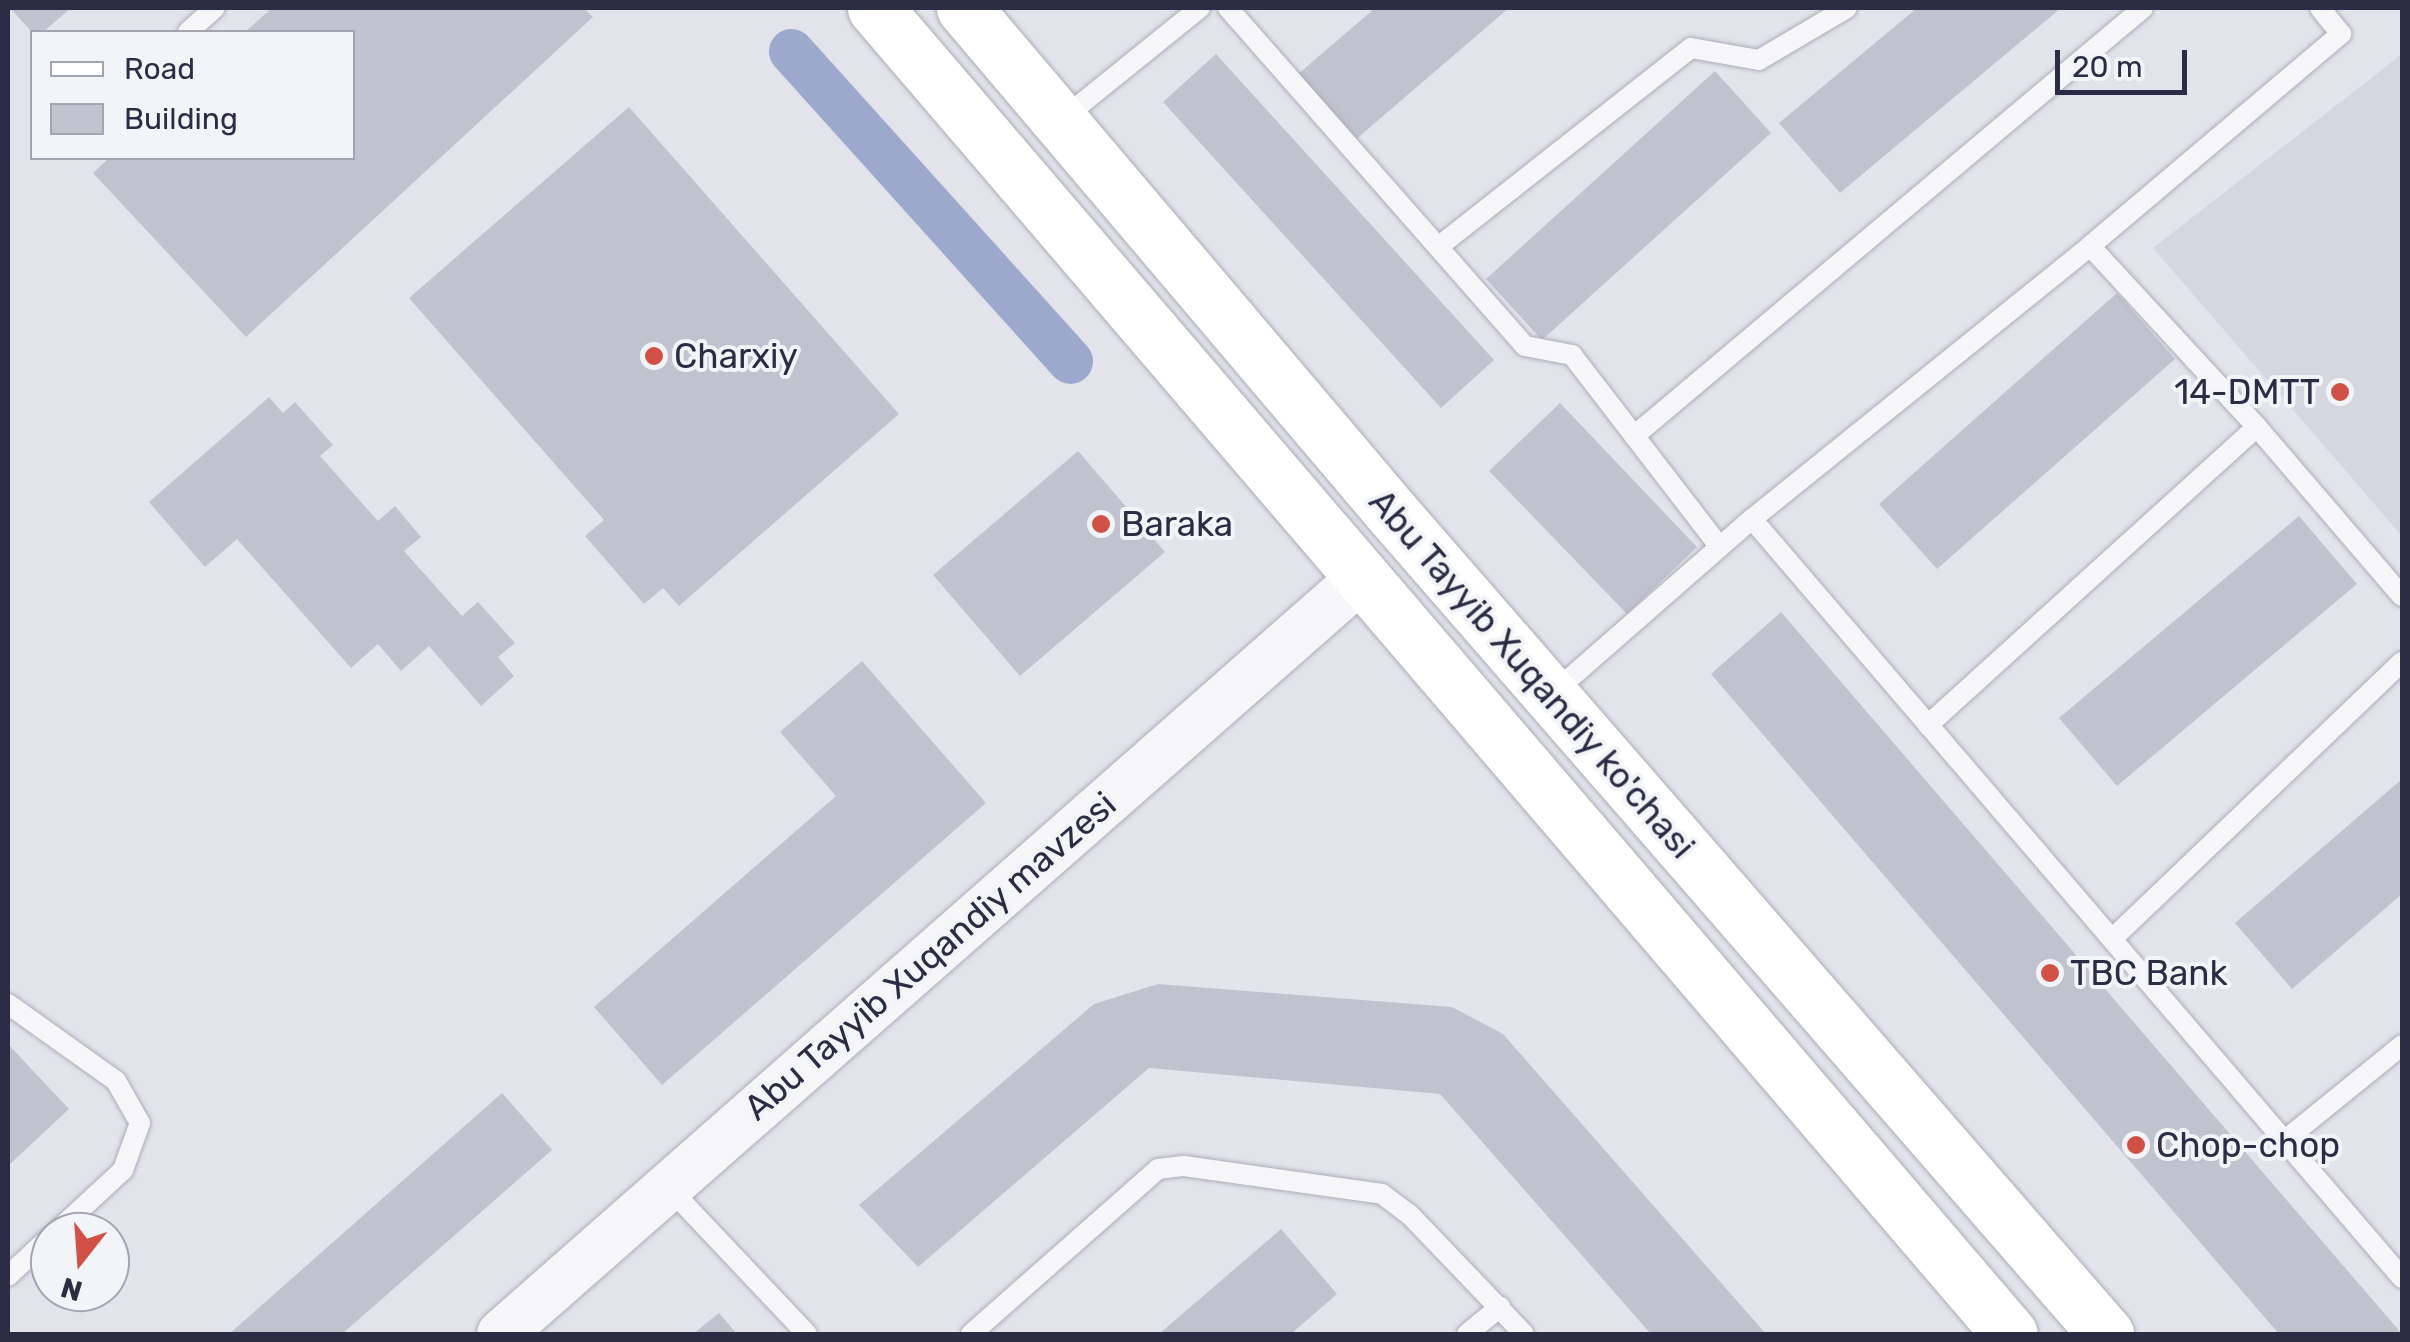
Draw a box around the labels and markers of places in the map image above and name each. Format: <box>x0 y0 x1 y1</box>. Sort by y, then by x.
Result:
place label: Charxiy <box>674 335 798 377</box>
marker: Charxiy <box>643 345 665 367</box>
place label: 14-DMTT <box>2174 371 2320 413</box>
marker: 14-DMTT <box>2329 381 2351 403</box>
place label: Baraka <box>1121 503 1233 545</box>
marker: Baraka <box>1090 513 1112 535</box>
place label: TBC Bank <box>2070 952 2227 994</box>
marker: TBC Bank <box>2039 962 2061 984</box>
place label: Chop-chop <box>2156 1124 2340 1166</box>
marker: Chop-chop <box>2125 1134 2147 1156</box>

